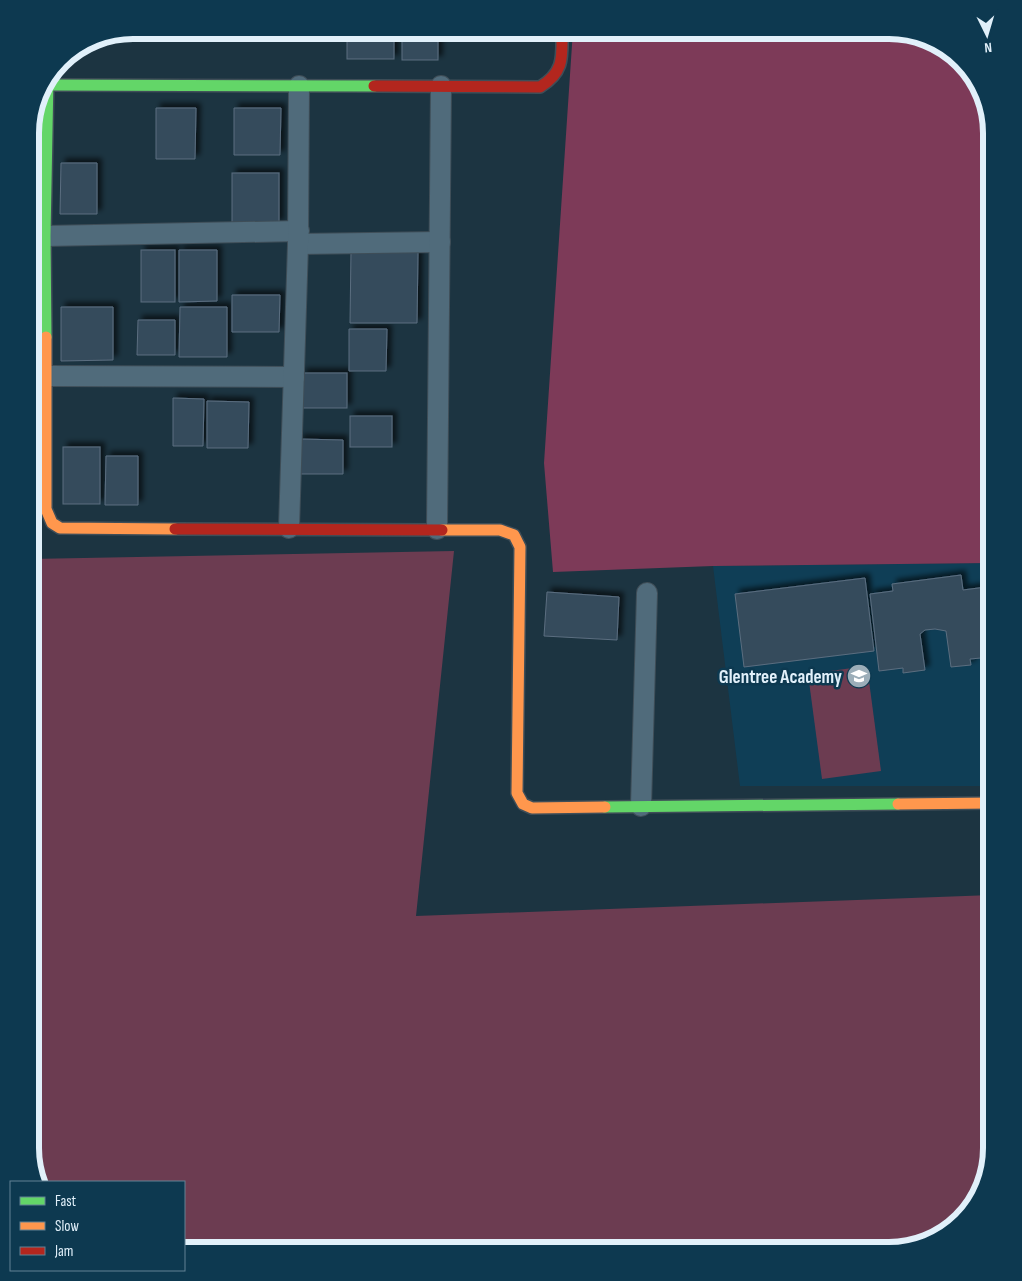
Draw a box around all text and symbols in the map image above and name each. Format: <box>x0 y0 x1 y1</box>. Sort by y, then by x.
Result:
north arrow <box>962 10 1012 60</box>
text: N <box>984 39 993 56</box>
school or university icon: Glentree Academy <box>846 663 872 689</box>
place label: Glentree Academy <box>719 666 842 689</box>
legend <box>10 1181 185 1271</box>
text: Fast <box>55 1192 77 1211</box>
text: Slow <box>55 1217 79 1236</box>
text: Jam <box>54 1242 73 1261</box>

